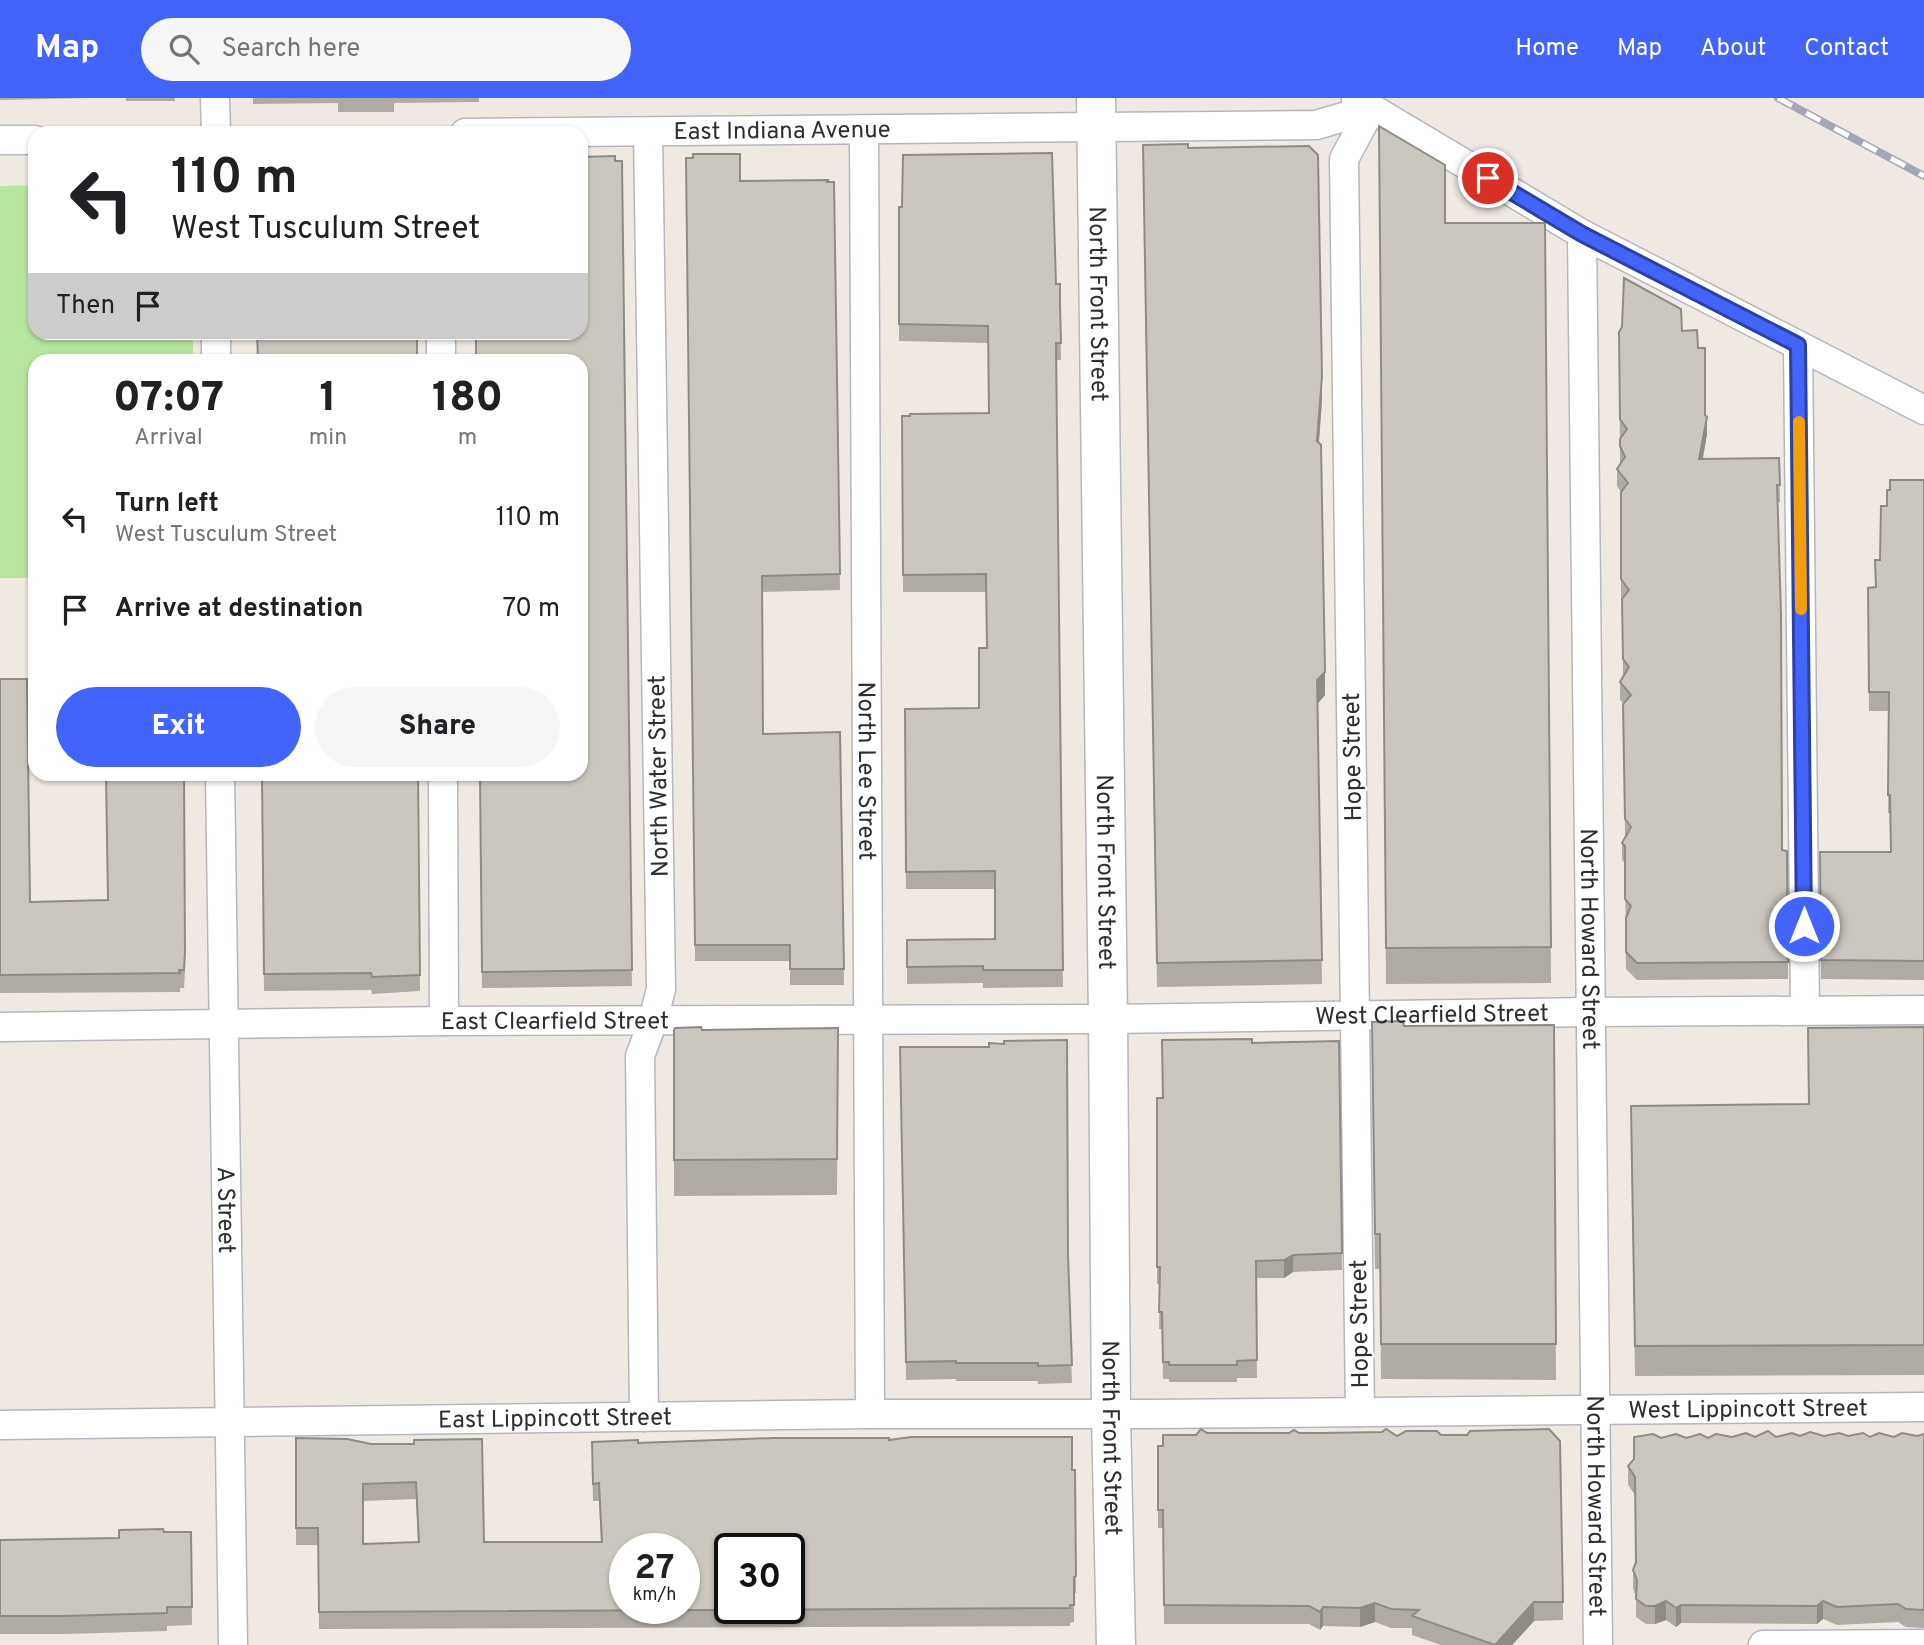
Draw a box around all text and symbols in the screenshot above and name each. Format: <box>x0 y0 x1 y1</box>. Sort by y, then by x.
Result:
search box <box>141 18 631 81</box>
text: Map <box>35 28 99 70</box>
icon: search <box>165 30 203 68</box>
text: Search here <box>221 33 360 66</box>
text: Home <box>1515 34 1579 64</box>
text: Map <box>1617 34 1662 64</box>
text: About <box>1700 34 1766 64</box>
text: Contact <box>1804 34 1889 64</box>
street label: East Indiana Avenue <box>673 116 891 148</box>
pin <box>1458 148 1518 208</box>
text: 110 m <box>171 149 298 211</box>
icon: left <box>56 154 147 245</box>
icon: arrive <box>1469 159 1507 197</box>
street label: North Front Street <box>1080 206 1113 402</box>
text: West Tusculum Street <box>171 210 480 250</box>
icon: arrive <box>129 287 167 325</box>
text: Then <box>56 290 115 323</box>
text: 07:07 <box>113 373 224 426</box>
text: 1 <box>319 373 337 426</box>
text: 180 <box>432 373 503 426</box>
text: Arrival <box>134 424 203 453</box>
text: min <box>309 424 347 453</box>
text: m <box>458 424 477 453</box>
text: Turn left <box>115 488 219 521</box>
icon: left <box>56 500 94 538</box>
text: 110 m <box>496 502 560 535</box>
text: West Tusculum Street <box>115 521 337 550</box>
icon: arrive <box>56 591 94 629</box>
text: Arrive at destination <box>115 593 363 626</box>
text: 70 m <box>502 593 560 626</box>
street label: North Water Street <box>643 675 677 877</box>
street label: North Lee Street <box>850 681 880 861</box>
button: Exit <box>56 687 301 767</box>
button: Share <box>315 687 560 767</box>
street label: Hope Street <box>1338 692 1370 822</box>
street label: North Front Street <box>1088 774 1120 970</box>
street label: North Howard Street <box>1572 828 1604 1050</box>
position arrow <box>1767 889 1841 963</box>
street label: West Clearfield Street <box>1315 1000 1549 1033</box>
street label: East Clearfield Street <box>441 1007 669 1038</box>
street label: A Street <box>209 1166 240 1254</box>
street label: Hope Street <box>1345 1259 1377 1389</box>
street label: North Front Street <box>1093 1340 1127 1536</box>
street label: North Howard Street <box>1578 1395 1611 1617</box>
street label: West Lippincott Street <box>1628 1395 1868 1427</box>
street label: East Lippincott Street <box>438 1404 672 1436</box>
speed limit sign: 30 <box>714 1533 805 1624</box>
text: 27 <box>635 1547 674 1591</box>
text: km/h <box>633 1584 676 1607</box>

